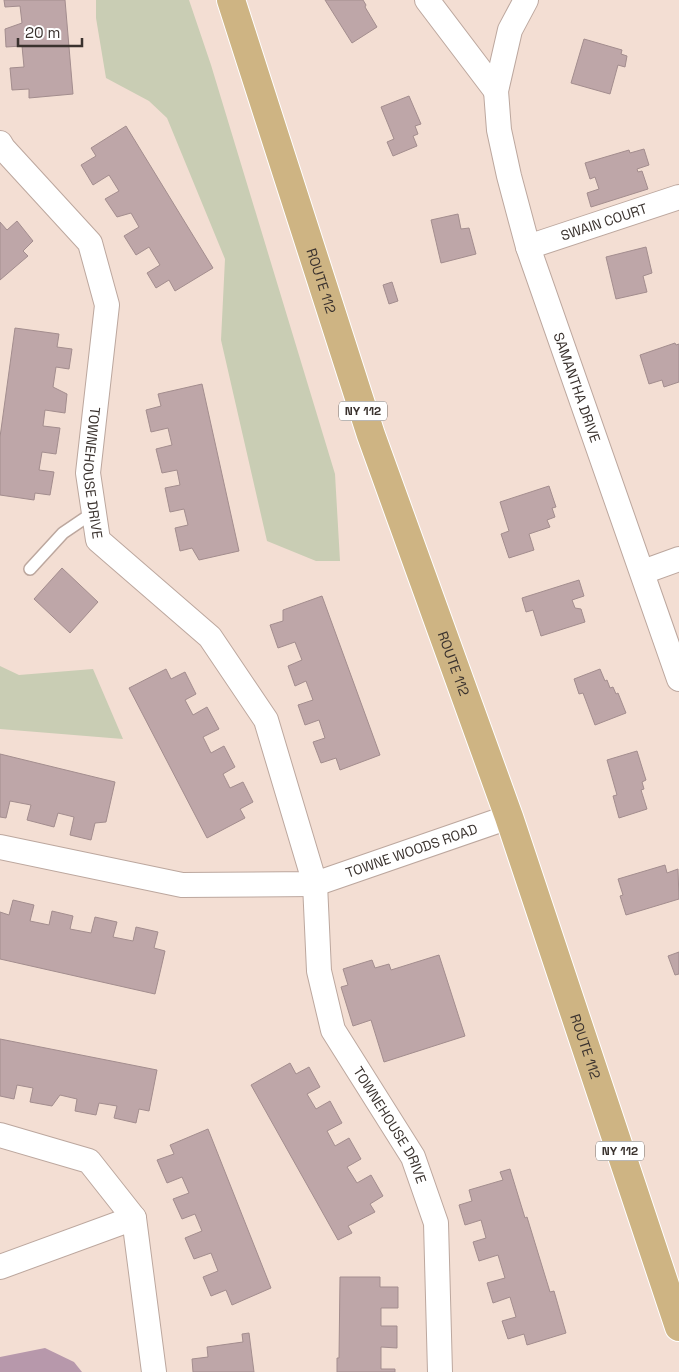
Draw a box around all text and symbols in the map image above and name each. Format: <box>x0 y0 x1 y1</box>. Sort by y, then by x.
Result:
scale bar <box>18 15 81 47</box>
text: 20 m <box>25 23 60 42</box>
street label: SWAIN COURT <box>558 199 650 245</box>
street label: ROUTE 112 <box>302 246 340 316</box>
street label: SAMANTHA DRIVE <box>550 330 605 445</box>
road number: NY 112 <box>339 402 387 421</box>
street label: TOWNEHOUSE DRIVE <box>79 406 107 540</box>
street label: ROUTE 112 <box>434 629 473 698</box>
street label: TOWNE WOODS ROAD <box>343 820 480 882</box>
street label: ROUTE 112 <box>566 1012 605 1081</box>
street label: TOWNEHOUSE DRIVE <box>349 1063 431 1186</box>
road number: NY 112 <box>596 1142 644 1160</box>

